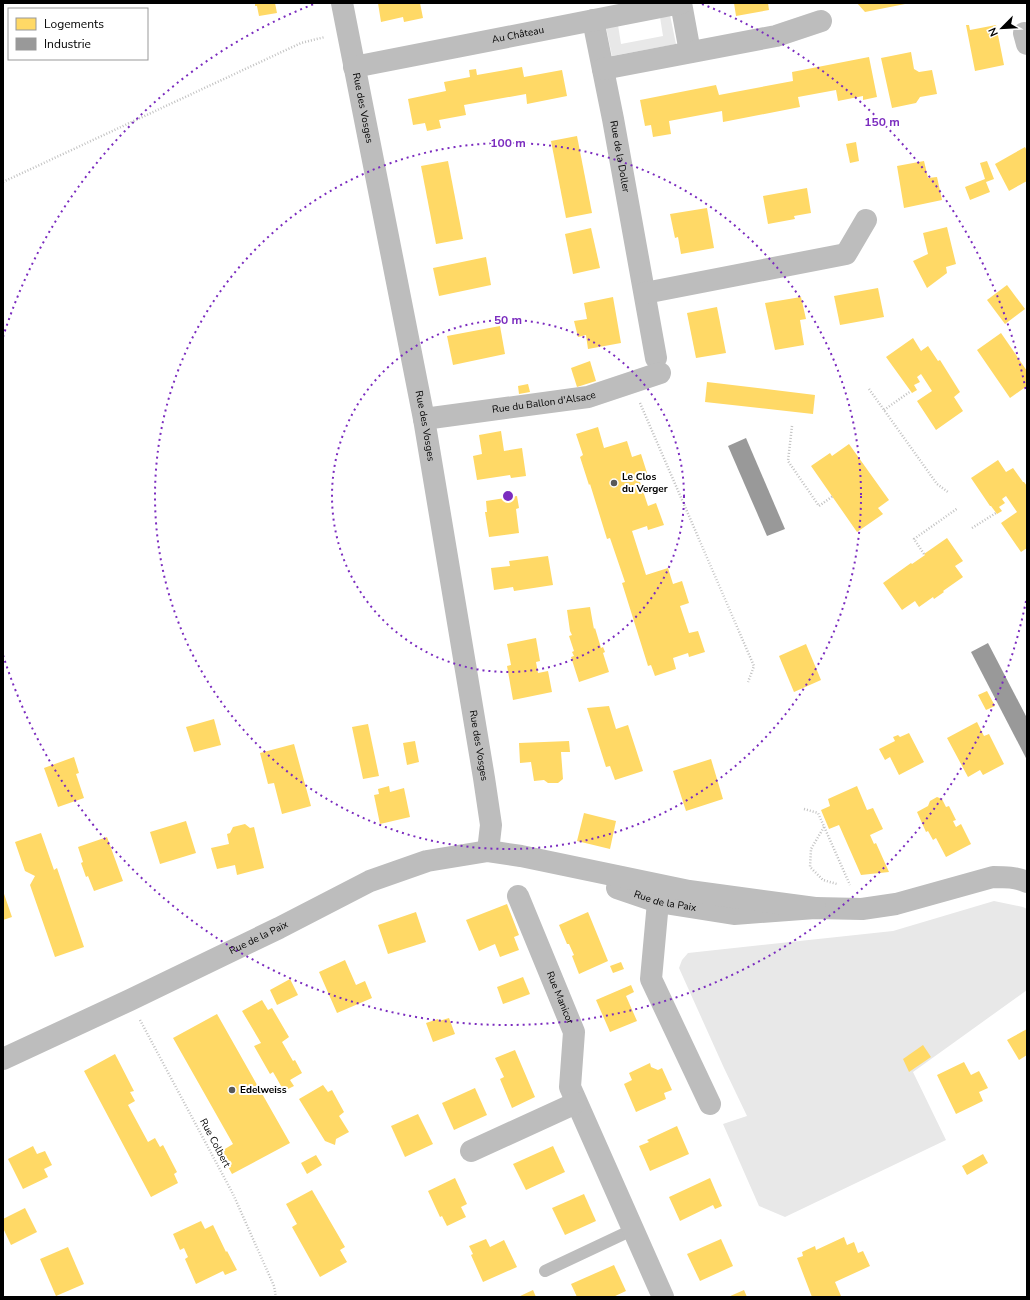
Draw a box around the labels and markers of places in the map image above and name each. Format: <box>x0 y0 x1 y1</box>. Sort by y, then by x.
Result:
place label: Le Clos du Verger <box>622 470 668 496</box>
marker: Le Clos du Verger <box>609 478 619 488</box>
centre of rings <box>501 489 515 503</box>
place label: Edelweiss <box>240 1083 287 1097</box>
marker: Edelweiss <box>227 1085 237 1095</box>

